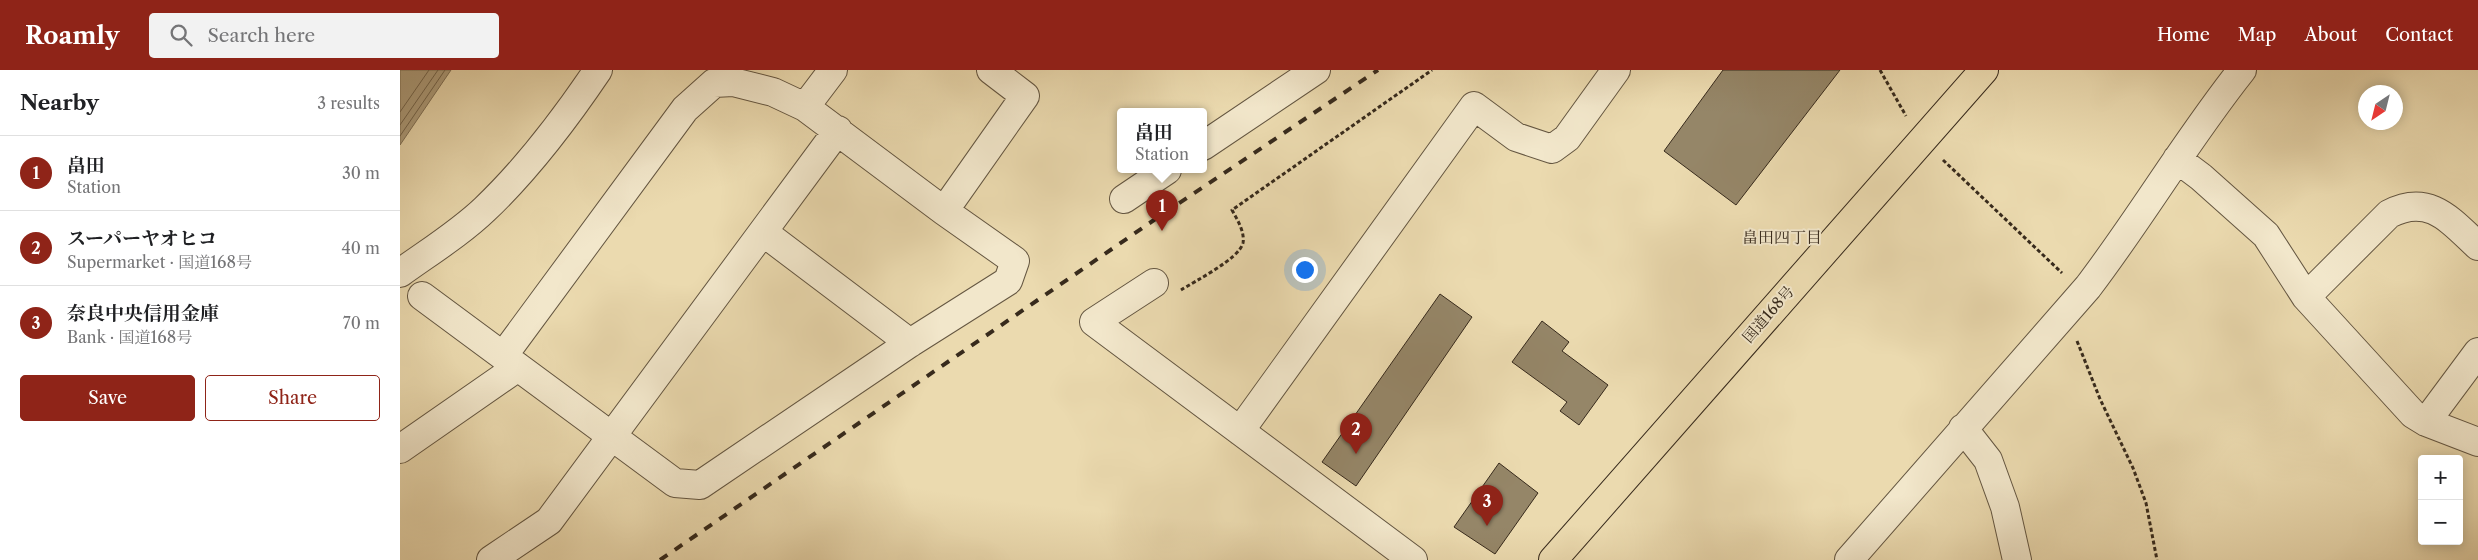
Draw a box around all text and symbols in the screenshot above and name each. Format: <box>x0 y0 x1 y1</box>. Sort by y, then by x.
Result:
search box <box>149 13 499 58</box>
text: Roamly <box>25 21 119 50</box>
icon: search <box>167 21 195 49</box>
text: Search here <box>207 24 315 47</box>
text: Home <box>2157 24 2210 46</box>
text: Map <box>2238 24 2276 46</box>
text: About <box>2304 24 2357 46</box>
text: Contact <box>2385 24 2453 46</box>
north arrow <box>2358 85 2403 130</box>
text: Nearby <box>20 90 99 115</box>
text: 3 results <box>317 93 380 113</box>
popup <box>1117 108 1207 173</box>
text: 畠田 <box>1135 121 1173 144</box>
text: Station <box>1135 144 1189 164</box>
text: 畠田 <box>67 154 105 177</box>
text: 1 <box>32 163 40 183</box>
text: 30 m <box>342 163 380 183</box>
text: Station <box>67 177 121 197</box>
pin: 1 <box>1146 190 1178 231</box>
text: スーパーヤオヒコ <box>67 227 217 250</box>
district label: 畠田四丁目 <box>1742 227 1822 247</box>
text: 2 <box>31 238 41 258</box>
text: 40 m <box>341 238 380 258</box>
text: Supermarket · 国道168号 <box>67 252 252 272</box>
your location <box>1292 257 1318 283</box>
street label: 国道168号 <box>1738 282 1798 346</box>
text: 奈良中央信用金庫 <box>67 302 219 325</box>
text: 3 <box>31 313 41 333</box>
text: 70 m <box>343 313 380 333</box>
text: Bank · 国道168号 <box>67 327 192 347</box>
button: Save <box>20 375 195 421</box>
button: Share <box>205 375 380 421</box>
pin: 2 <box>1340 413 1372 454</box>
map controls <box>2418 455 2463 545</box>
button: + <box>2418 455 2463 500</box>
pin: 3 <box>1471 485 1503 526</box>
button: − <box>2418 500 2463 545</box>

